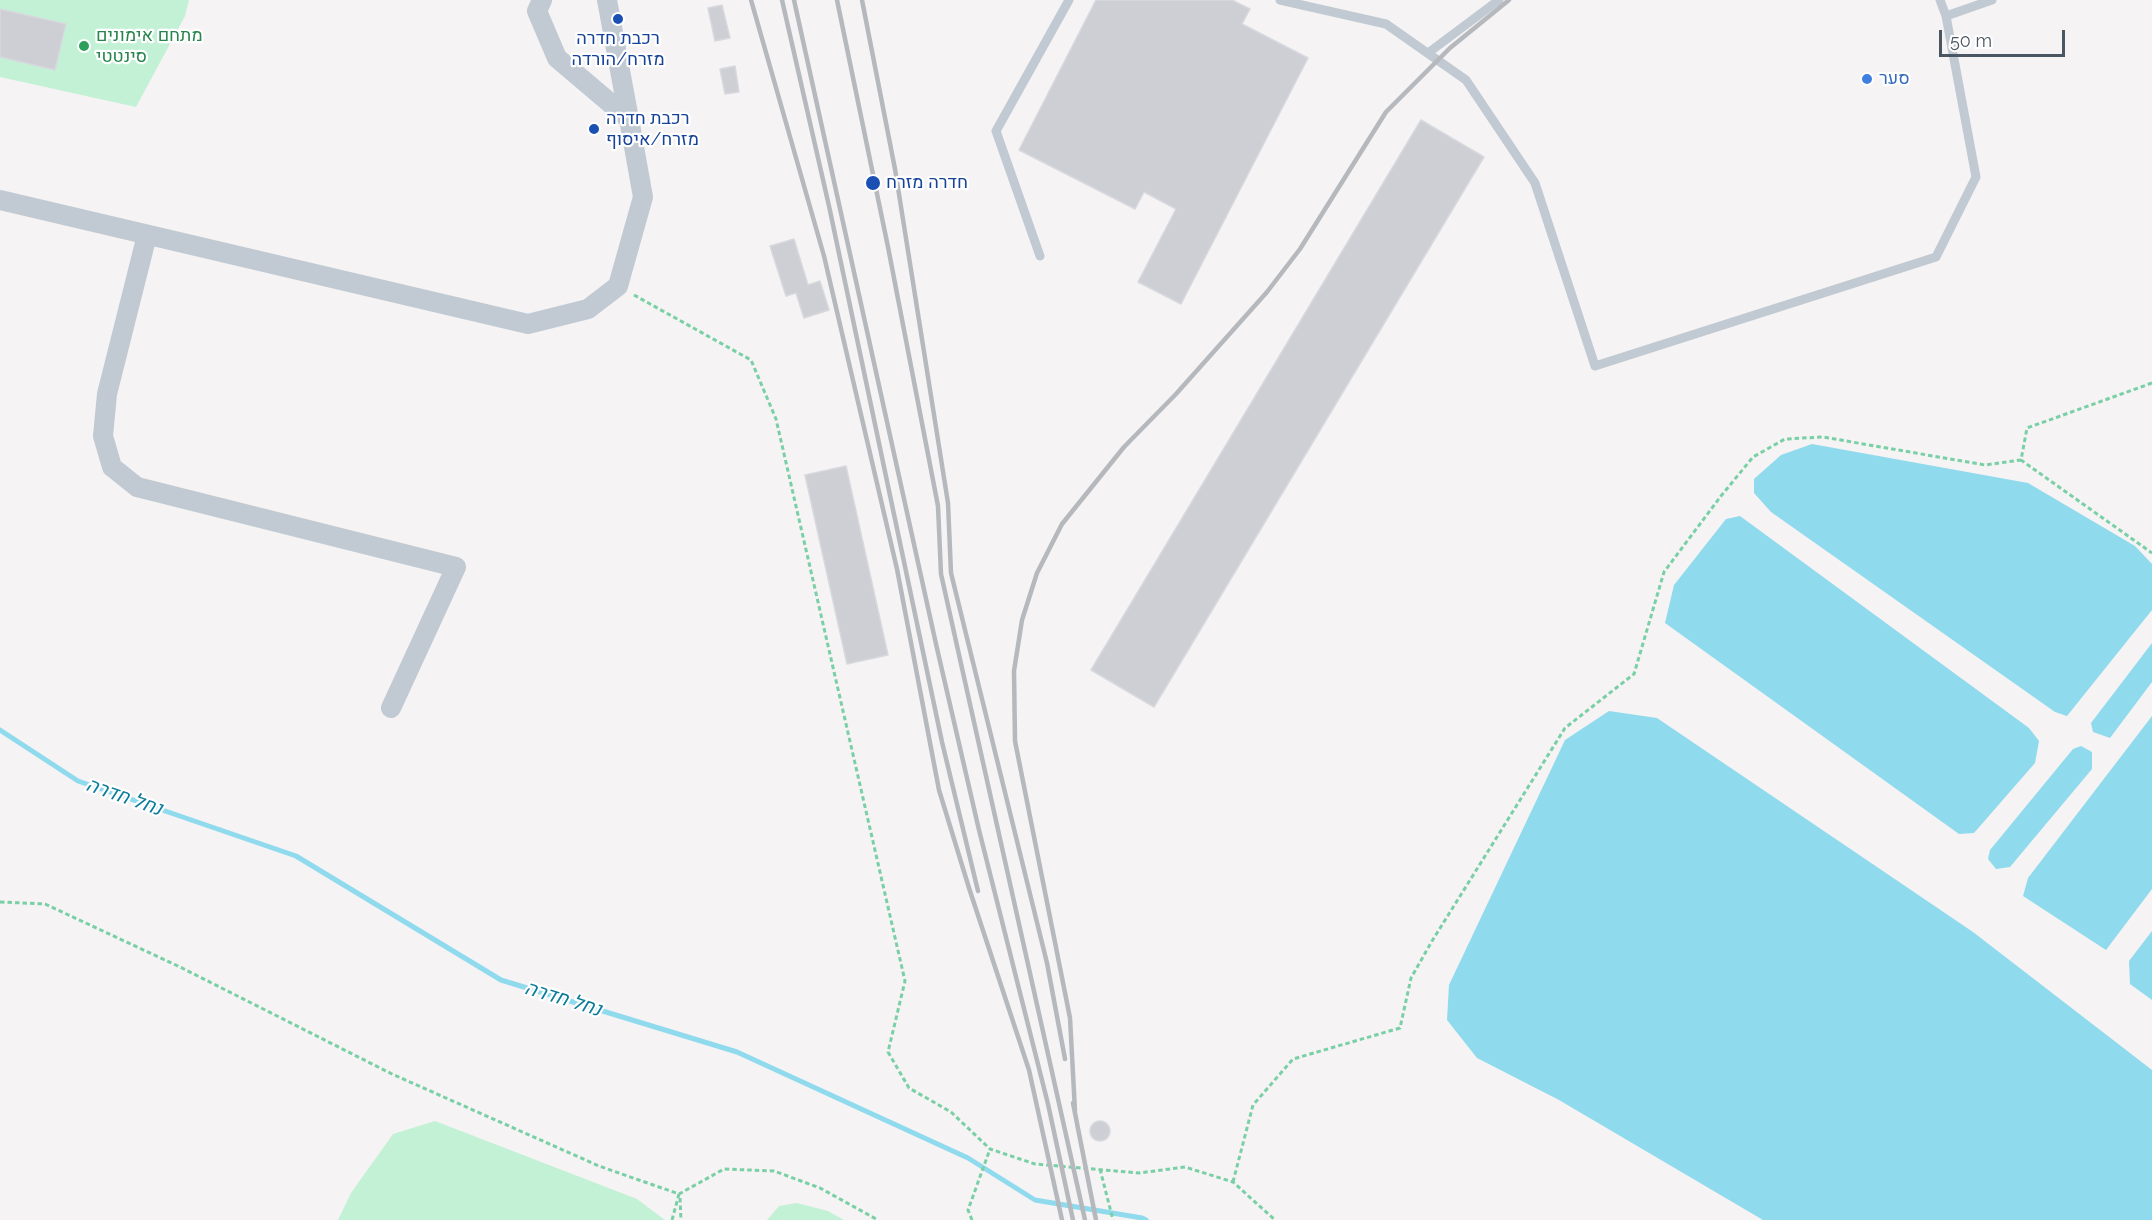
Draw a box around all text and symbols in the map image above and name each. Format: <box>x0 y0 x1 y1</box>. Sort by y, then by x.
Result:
marker: רכבת חדרה מזרח/הורדה <box>611 12 625 26</box>
scale bar <box>1942 18 2068 56</box>
place label: מתחם אימונים סינטטי <box>96 25 203 68</box>
place label: רכבת חדרה מזרח/הורדה <box>571 28 665 70</box>
text: 50 m <box>1950 30 1992 51</box>
marker: מתחם אימונים סינטטי <box>77 39 91 53</box>
place label: סער <box>1879 68 1910 90</box>
marker: סער <box>1860 72 1874 86</box>
place label: רכבת חדרה מזרח/איסוף <box>606 108 699 150</box>
marker: רכבת חדרה מזרח/איסוף <box>587 122 601 136</box>
place label: חדרה מזרח <box>886 172 968 194</box>
marker: חדרה מזרח <box>864 174 882 192</box>
water label: נחל חדרה <box>83 773 165 821</box>
water label: נחל חדרה <box>522 976 604 1022</box>

